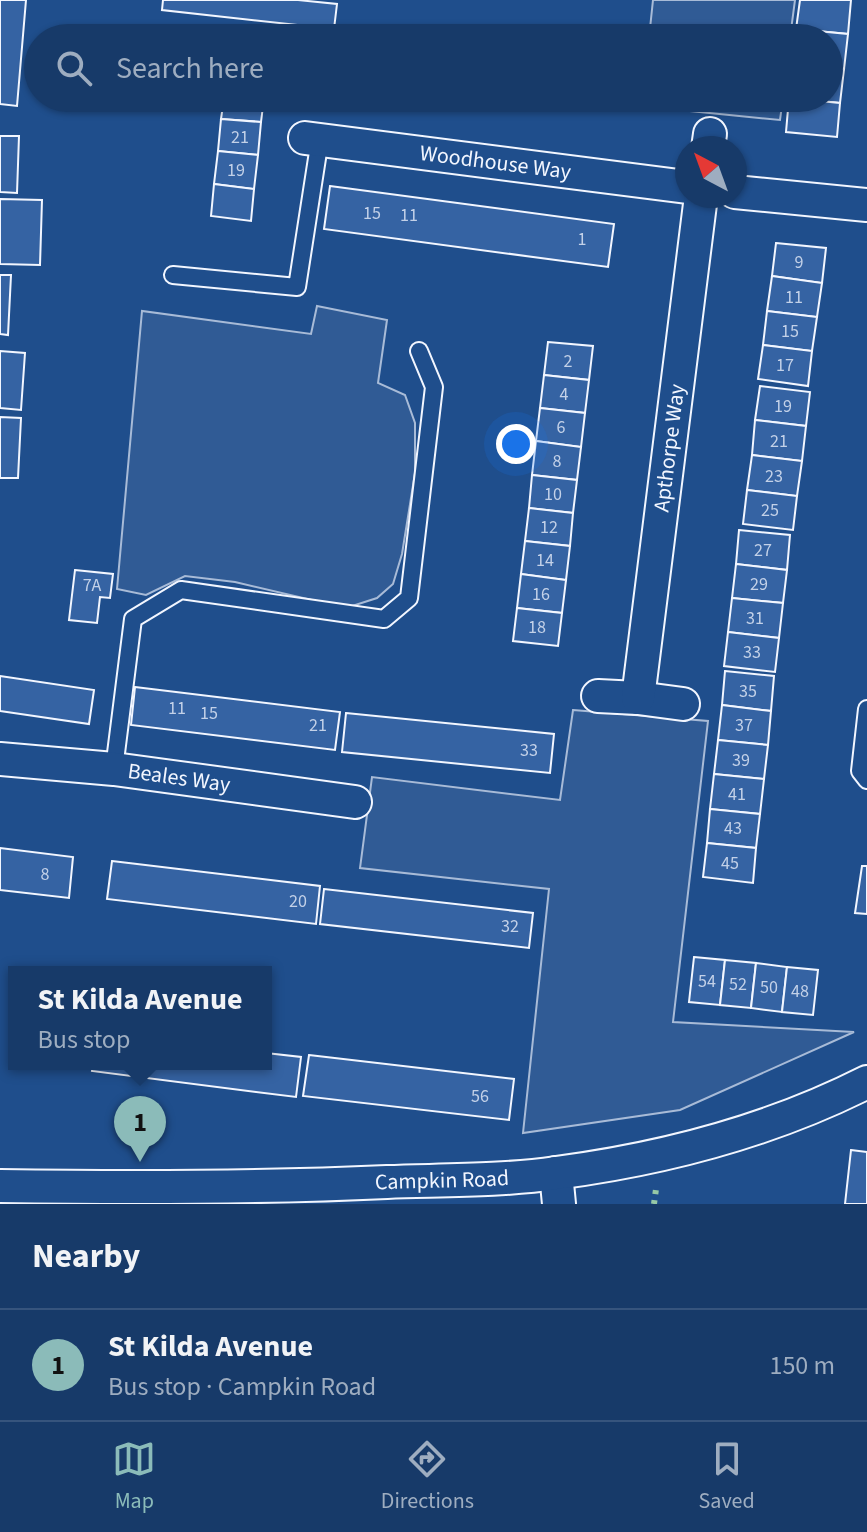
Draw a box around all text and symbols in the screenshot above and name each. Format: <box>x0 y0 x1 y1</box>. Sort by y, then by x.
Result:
search box <box>24 24 843 112</box>
icon: search <box>52 46 96 90</box>
text: Search here <box>116 47 264 90</box>
house number: 21 <box>231 125 249 150</box>
north arrow <box>675 136 747 208</box>
street label: Woodhouse Way <box>418 137 574 188</box>
house number: 19 <box>227 158 245 183</box>
house number: 15 <box>363 201 381 226</box>
house number: 11 <box>400 203 418 228</box>
house number: 1 <box>578 227 586 252</box>
house number: 9 <box>795 250 804 275</box>
house number: 11 <box>785 285 803 310</box>
house number: 15 <box>781 319 799 344</box>
house number: 2 <box>564 349 573 374</box>
house number: 17 <box>776 353 794 378</box>
street label: Apthorpe Way <box>645 381 693 514</box>
house number: 4 <box>560 382 569 407</box>
house number: 19 <box>774 394 792 419</box>
house number: 6 <box>557 415 566 440</box>
your location <box>496 424 536 464</box>
house number: 21 <box>770 429 788 454</box>
house number: 8 <box>553 449 562 474</box>
house number: 23 <box>765 464 783 489</box>
house number: 10 <box>544 482 562 507</box>
house number: 25 <box>761 498 779 523</box>
house number: 12 <box>540 515 558 540</box>
house number: 27 <box>754 538 772 563</box>
house number: 14 <box>536 548 554 573</box>
house number: 29 <box>750 572 768 597</box>
house number: 7A <box>83 573 102 598</box>
house number: 16 <box>532 582 550 607</box>
house number: 31 <box>746 606 764 631</box>
house number: 18 <box>528 615 546 640</box>
house number: 33 <box>743 640 761 665</box>
house number: 35 <box>739 679 757 704</box>
house number: 11 <box>168 696 186 721</box>
house number: 15 <box>200 701 218 726</box>
house number: 21 <box>309 713 327 738</box>
house number: 37 <box>735 713 753 738</box>
house number: 33 <box>520 738 538 763</box>
house number: 39 <box>732 748 750 773</box>
street label: Beales Way <box>126 755 233 801</box>
house number: 41 <box>728 782 746 807</box>
house number: 43 <box>724 816 742 841</box>
house number: 45 <box>721 851 739 876</box>
house number: 8 <box>41 862 50 887</box>
house number: 20 <box>289 889 307 914</box>
house number: 32 <box>501 914 519 939</box>
popup <box>8 966 272 1070</box>
house number: 54 <box>698 969 716 994</box>
house number: 52 <box>729 972 747 997</box>
house number: 50 <box>760 975 778 1000</box>
text: St Kilda Avenue <box>37 978 243 1021</box>
house number: 48 <box>791 979 809 1004</box>
text: Bus stop <box>37 1021 130 1058</box>
house number: 56 <box>471 1084 489 1109</box>
pin: 1 <box>114 1096 166 1162</box>
street label: Campkin Road <box>374 1162 510 1199</box>
text: Nearby <box>32 1232 140 1281</box>
text: St Kilda Avenue <box>108 1325 313 1368</box>
text: 1 <box>51 1347 65 1384</box>
text: 150 m <box>769 1347 835 1384</box>
text: Bus stop · Campkin Road <box>108 1368 376 1405</box>
tab: Map <box>112 1437 156 1517</box>
tab: Directions <box>381 1437 474 1517</box>
tab: Saved <box>699 1437 755 1517</box>

